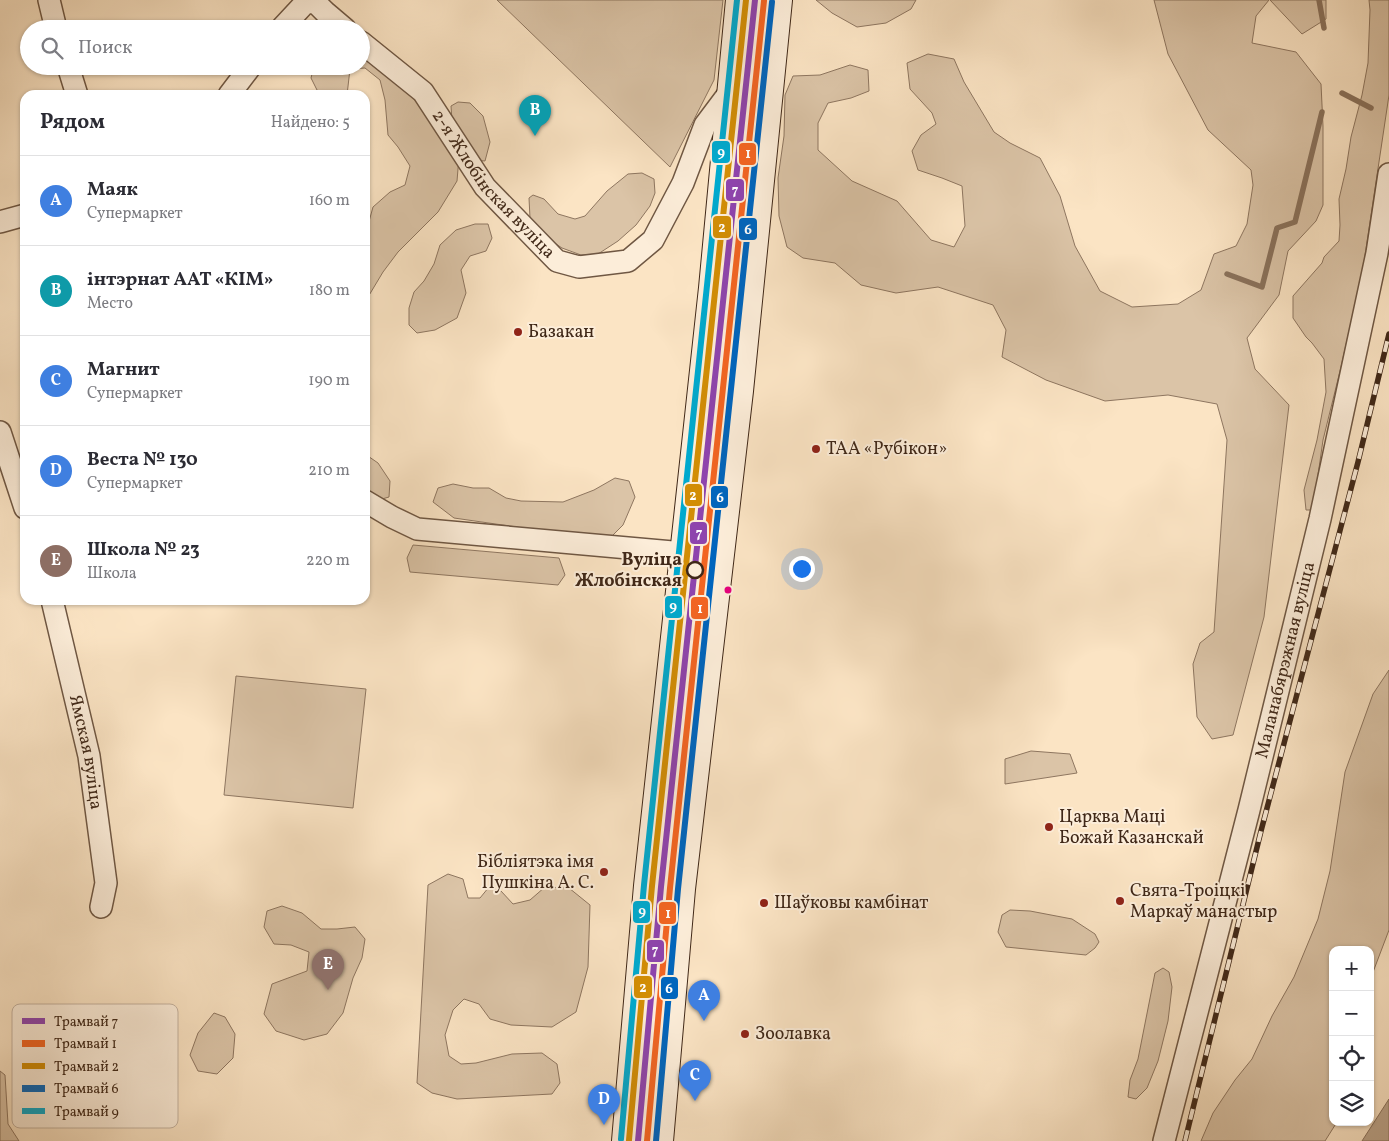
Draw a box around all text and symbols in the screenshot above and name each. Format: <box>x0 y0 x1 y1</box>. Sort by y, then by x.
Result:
search box <box>20 20 370 75</box>
icon: search <box>38 34 66 62</box>
text: Поиск <box>78 35 132 61</box>
pin: B <box>519 95 551 136</box>
street label: 2-я Жлобінская вуліца <box>425 105 561 264</box>
text: Рядом <box>40 108 105 137</box>
text: Найдено: 5 <box>271 112 350 134</box>
line badge: 9 <box>711 140 731 164</box>
line badge: 1 <box>738 142 757 166</box>
text: 9 <box>717 144 725 163</box>
text: 1 <box>745 145 751 164</box>
text: Маяк <box>87 177 138 203</box>
line badge: 7 <box>725 178 745 202</box>
text: 7 <box>732 182 739 201</box>
text: A <box>50 190 62 212</box>
text: 160 m <box>309 190 350 212</box>
text: Супермаркет <box>87 203 183 225</box>
line badge: 2 <box>712 215 732 239</box>
line badge: 6 <box>738 217 758 241</box>
text: 2 <box>718 219 726 238</box>
text: 6 <box>744 221 752 240</box>
text: інтэрнат ААТ «КІМ» <box>87 267 274 293</box>
text: B <box>51 280 61 302</box>
text: 180 m <box>309 280 350 302</box>
text: Место <box>87 293 133 315</box>
place label: Базакан <box>528 320 594 345</box>
marker: Базакан <box>512 326 524 338</box>
text: Магнит <box>87 357 160 383</box>
text: C <box>51 370 61 392</box>
text: 190 m <box>308 370 350 392</box>
text: Супермаркет <box>87 383 183 405</box>
place label: ТАА «Рубікон» <box>826 437 947 462</box>
marker: ТАА «Рубікон» <box>810 443 822 455</box>
text: Веста № 130 <box>87 447 198 473</box>
text: D <box>50 460 62 482</box>
text: 210 m <box>308 460 350 482</box>
text: Супермаркет <box>87 473 183 495</box>
line badge: 2 <box>684 483 703 507</box>
line badge: 6 <box>710 485 729 509</box>
text: 2 <box>689 487 697 506</box>
text: 6 <box>716 489 724 508</box>
line badge: 7 <box>689 521 708 545</box>
text: 7 <box>696 525 703 544</box>
text: Школа № 23 <box>87 537 200 563</box>
place label: Вуліца Жлобінская <box>575 548 682 594</box>
text: E <box>51 550 61 572</box>
text: 220 m <box>306 550 350 572</box>
your location <box>789 556 815 582</box>
street label: Маланабярэжная вуліца <box>1250 559 1322 761</box>
marker: Вуліца Жлобінская <box>686 561 704 579</box>
text: Школа <box>87 563 137 585</box>
unlabelled marker <box>723 585 733 595</box>
line badge: 9 <box>664 595 683 619</box>
line badge: 1 <box>690 596 709 620</box>
text: 9 <box>669 598 677 617</box>
text: 1 <box>697 600 703 619</box>
street label: Ямская вуліца <box>62 692 109 811</box>
place label: Царква Маці Божай Казанскай <box>1059 805 1204 851</box>
marker: Царква Маці Божай Казанскай <box>1043 821 1055 833</box>
place label: Бібліятэка імя Пушкіна А. С. <box>477 850 594 896</box>
marker: Бібліятэка імя Пушкіна А. С. <box>598 866 610 878</box>
place label: Свята-Троіцкі Маркаў манастыр <box>1130 879 1277 925</box>
place label: Шаўковы камбінат <box>774 891 928 916</box>
marker: Свята-Троіцкі Маркаў манастыр <box>1114 895 1126 907</box>
marker: Шаўковы камбінат <box>758 897 770 909</box>
line badge: 9 <box>632 900 651 924</box>
line badge: 1 <box>658 901 677 925</box>
text: 9 <box>638 903 646 922</box>
text: 1 <box>665 905 671 924</box>
line badge: 7 <box>646 939 665 963</box>
text: 7 <box>652 942 659 961</box>
map controls <box>1329 946 1374 1126</box>
button: + <box>1329 946 1374 991</box>
pin: E <box>312 949 344 990</box>
line badge: 2 <box>633 975 653 999</box>
line badge: 6 <box>660 976 679 1000</box>
text: 2 <box>639 979 647 998</box>
text: 6 <box>665 980 673 999</box>
pin: A <box>688 980 720 1021</box>
button: − <box>1329 991 1374 1036</box>
legend <box>12 1004 178 1128</box>
text: Трамвай 7 <box>54 1013 119 1032</box>
place label: Зоолавка <box>755 1022 831 1047</box>
marker: Зоолавка <box>739 1028 751 1040</box>
text: Трамвай 1 <box>54 1035 117 1054</box>
button: locate <box>1329 1036 1374 1081</box>
text: Трамвай 2 <box>54 1058 119 1077</box>
pin: C <box>679 1060 711 1101</box>
text: Трамвай 6 <box>54 1080 119 1099</box>
button: layers <box>1329 1081 1374 1126</box>
pin: D <box>588 1084 620 1125</box>
text: Трамвай 9 <box>54 1103 119 1122</box>

